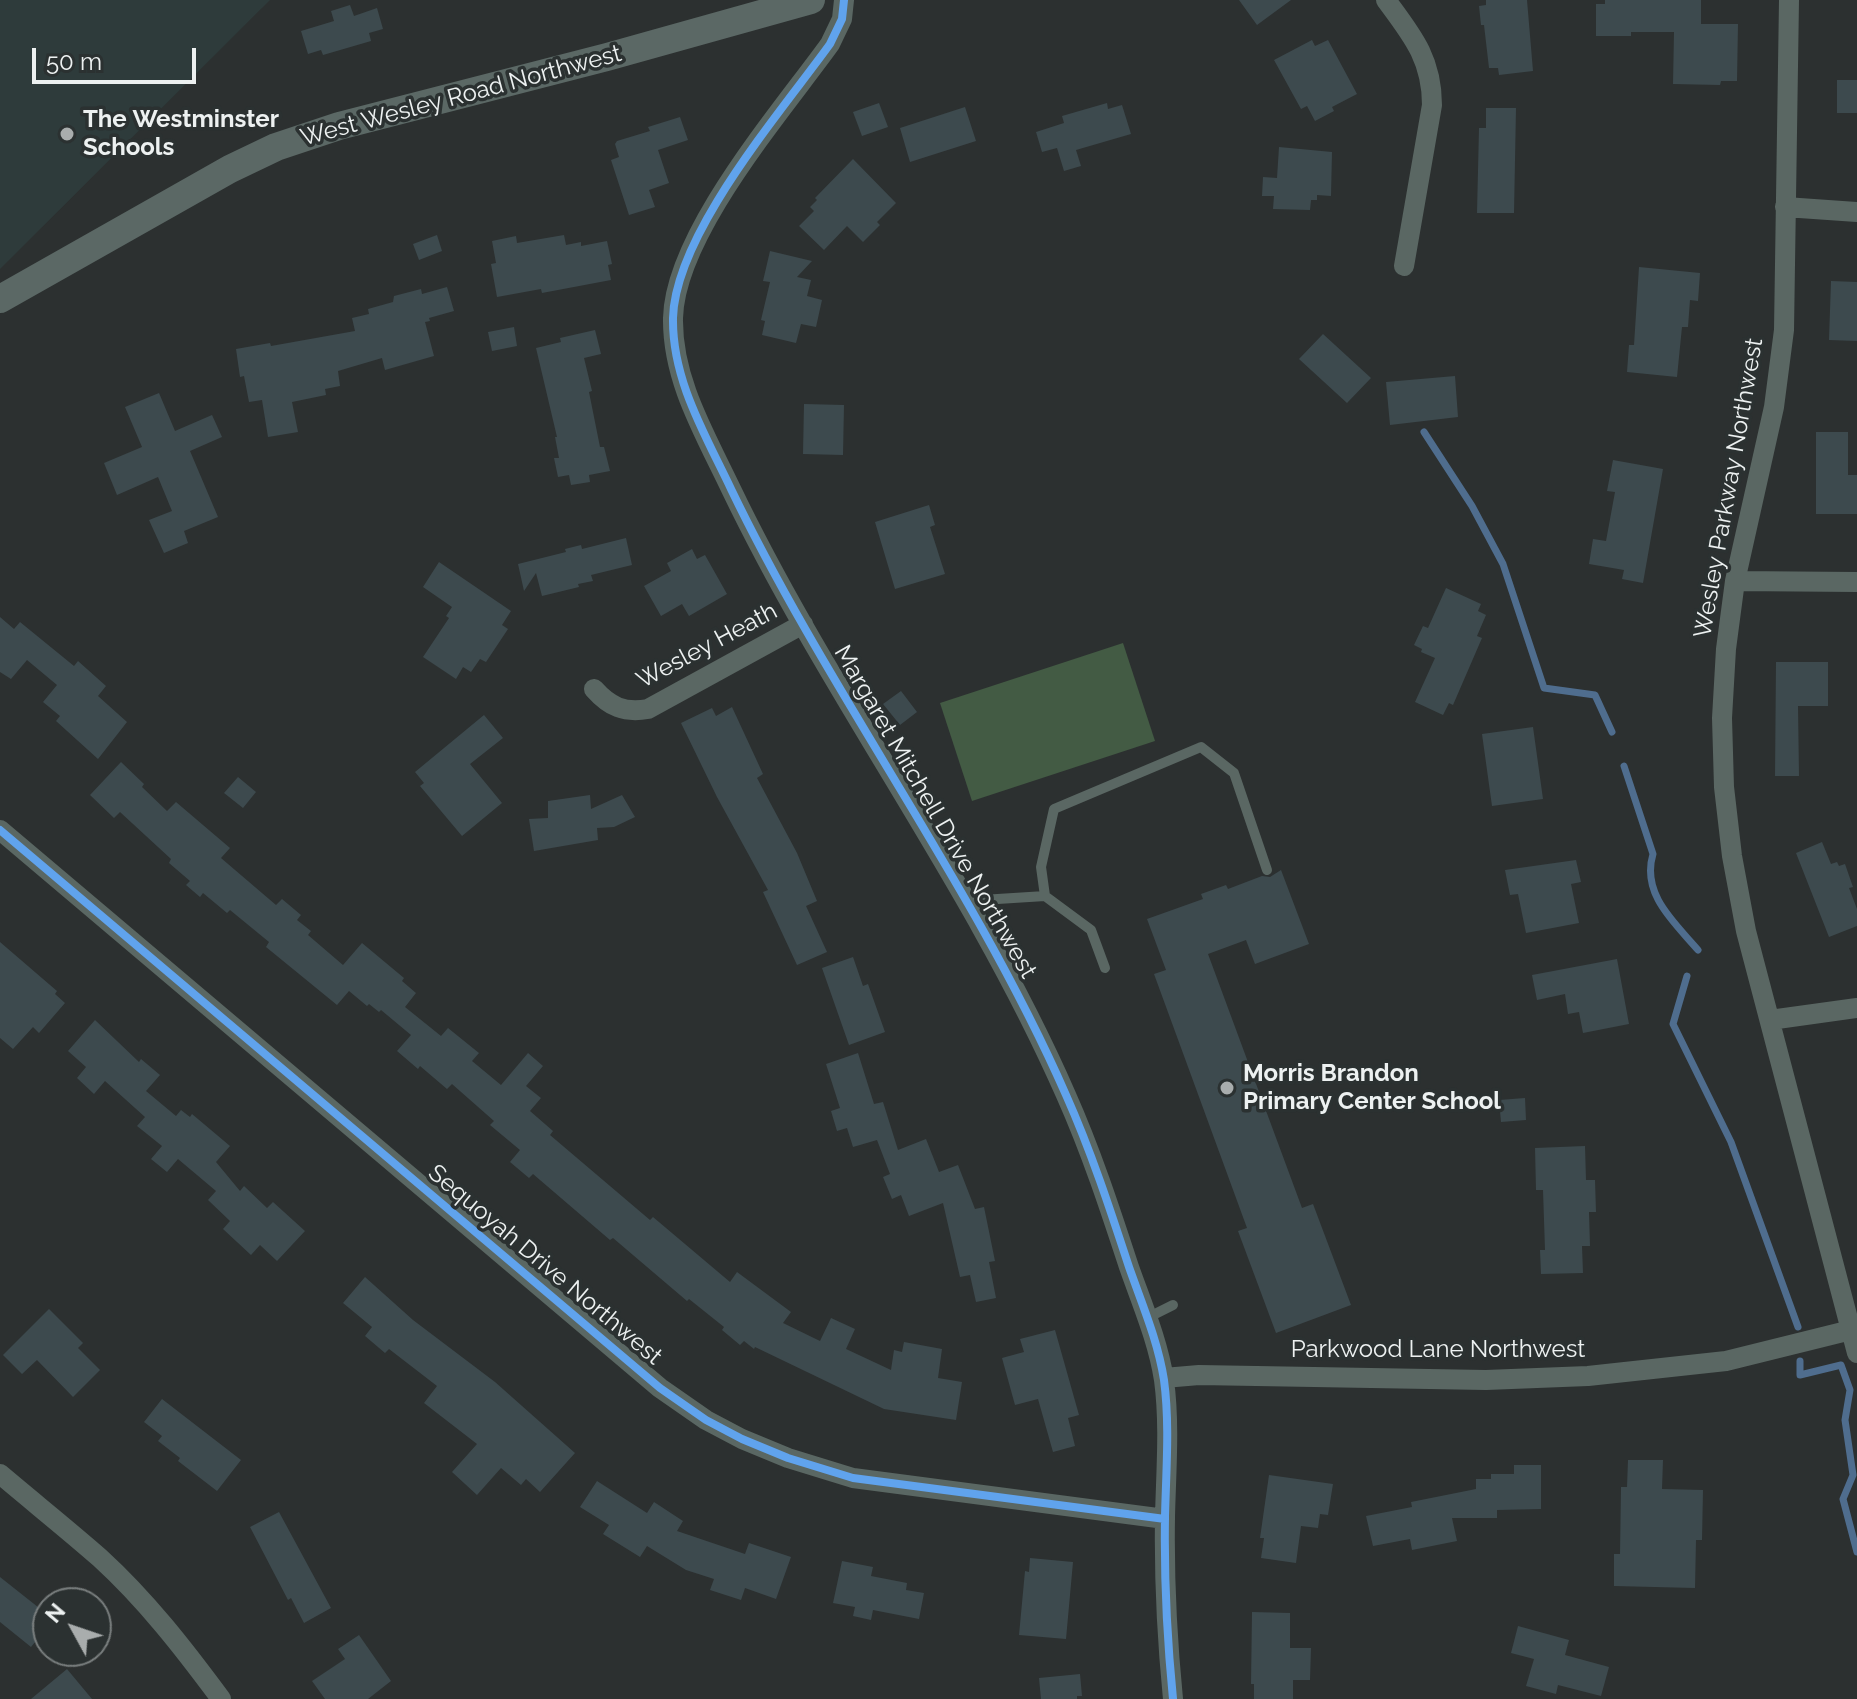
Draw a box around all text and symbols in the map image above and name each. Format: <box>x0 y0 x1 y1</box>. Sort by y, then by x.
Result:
scale bar <box>36 32 200 82</box>
street label: West Wesley Road Northwest <box>297 39 625 153</box>
text: 50 m <box>46 47 102 76</box>
place label: The Westminster Schools <box>83 106 279 162</box>
marker: The Westminster Schools <box>58 125 76 143</box>
street label: Wesley Parkway Northwest <box>1688 336 1770 640</box>
street label: Wesley Heath <box>632 597 782 695</box>
street label: Margaret Mitchell Drive Northwest <box>828 640 1042 984</box>
place label: Morris Brandon Primary Center School <box>1243 1060 1501 1116</box>
marker: Morris Brandon Primary Center School <box>1218 1079 1236 1097</box>
street label: Sequoyah Drive Northwest <box>422 1159 668 1371</box>
street label: Parkwood Lane Northwest <box>1291 1336 1585 1364</box>
north arrow <box>32 1587 112 1667</box>
text: N <box>40 1598 70 1628</box>

